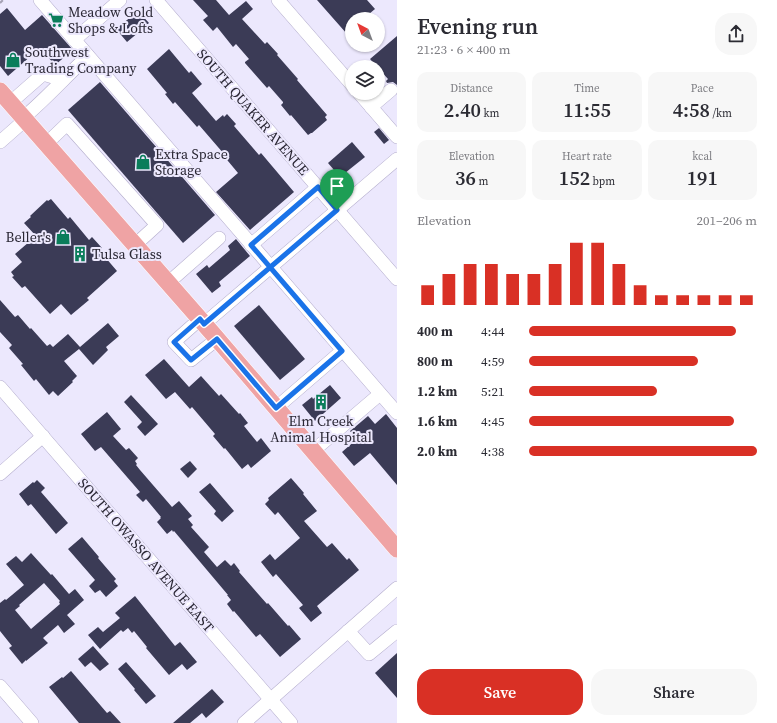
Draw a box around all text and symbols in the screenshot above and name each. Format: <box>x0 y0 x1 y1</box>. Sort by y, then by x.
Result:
place label: Meadow Gold Shops & Lofts <box>68 2 153 38</box>
supermarket icon: Meadow Gold Shops & Lofts <box>47 11 65 29</box>
text: Evening run <box>417 11 538 41</box>
north arrow <box>345 12 385 52</box>
map controls <box>345 12 385 100</box>
button: share <box>715 13 757 55</box>
text: 21:23 · 6 × 400 m <box>417 41 511 58</box>
place label: Southwest Trading Company <box>25 42 137 78</box>
street label: SOUTH QUAKER AVENUE <box>192 44 314 180</box>
shop icon: Southwest Trading Company <box>4 51 22 69</box>
button: layers <box>345 60 385 100</box>
text: Distance <box>450 81 493 96</box>
text: Time <box>574 81 600 96</box>
text: Pace <box>691 81 714 96</box>
text: 2.40 <box>444 96 481 124</box>
text: 11:55 <box>563 96 611 124</box>
text: 4:58 <box>673 96 710 124</box>
text: km <box>481 106 500 121</box>
text: /km <box>710 106 732 121</box>
place label: Extra Space Storage <box>155 144 228 180</box>
text: Elevation <box>449 149 495 164</box>
text: Heart rate <box>562 149 612 164</box>
text: kcal <box>692 149 712 164</box>
shop icon: Extra Space Storage <box>134 153 152 171</box>
text: 36 <box>455 164 476 192</box>
text: 152 <box>559 164 590 192</box>
text: 191 <box>687 164 718 192</box>
pin <box>320 169 354 210</box>
text: m <box>476 174 488 189</box>
text: bpm <box>590 174 615 189</box>
icon: arrive <box>326 175 348 197</box>
text: Elevation <box>417 212 471 229</box>
text: 201–206 m <box>697 212 757 229</box>
place label: Beller's <box>6 227 51 247</box>
shop icon: Beller's <box>54 228 72 246</box>
place label: Tulsa Glass <box>92 244 162 264</box>
building icon: Tulsa Glass <box>71 245 89 263</box>
text: 400 m <box>417 323 453 340</box>
text: 4:44 <box>481 323 504 340</box>
text: 800 m <box>417 353 453 370</box>
text: 4:59 <box>481 353 504 370</box>
text: 1.2 km <box>417 383 457 400</box>
text: 5:21 <box>481 383 504 400</box>
building icon: Elm Creek Animal Hospital <box>312 393 330 411</box>
place label: Elm Creek Animal Hospital <box>270 411 372 447</box>
text: 1.6 km <box>417 413 457 430</box>
text: 4:45 <box>481 413 504 430</box>
text: 2.0 km <box>417 443 457 460</box>
text: 4:38 <box>481 443 504 460</box>
street label: SOUTH OWASSO AVENUE EAST <box>73 474 219 637</box>
button: Save <box>417 669 583 715</box>
button: Share <box>591 669 757 715</box>

